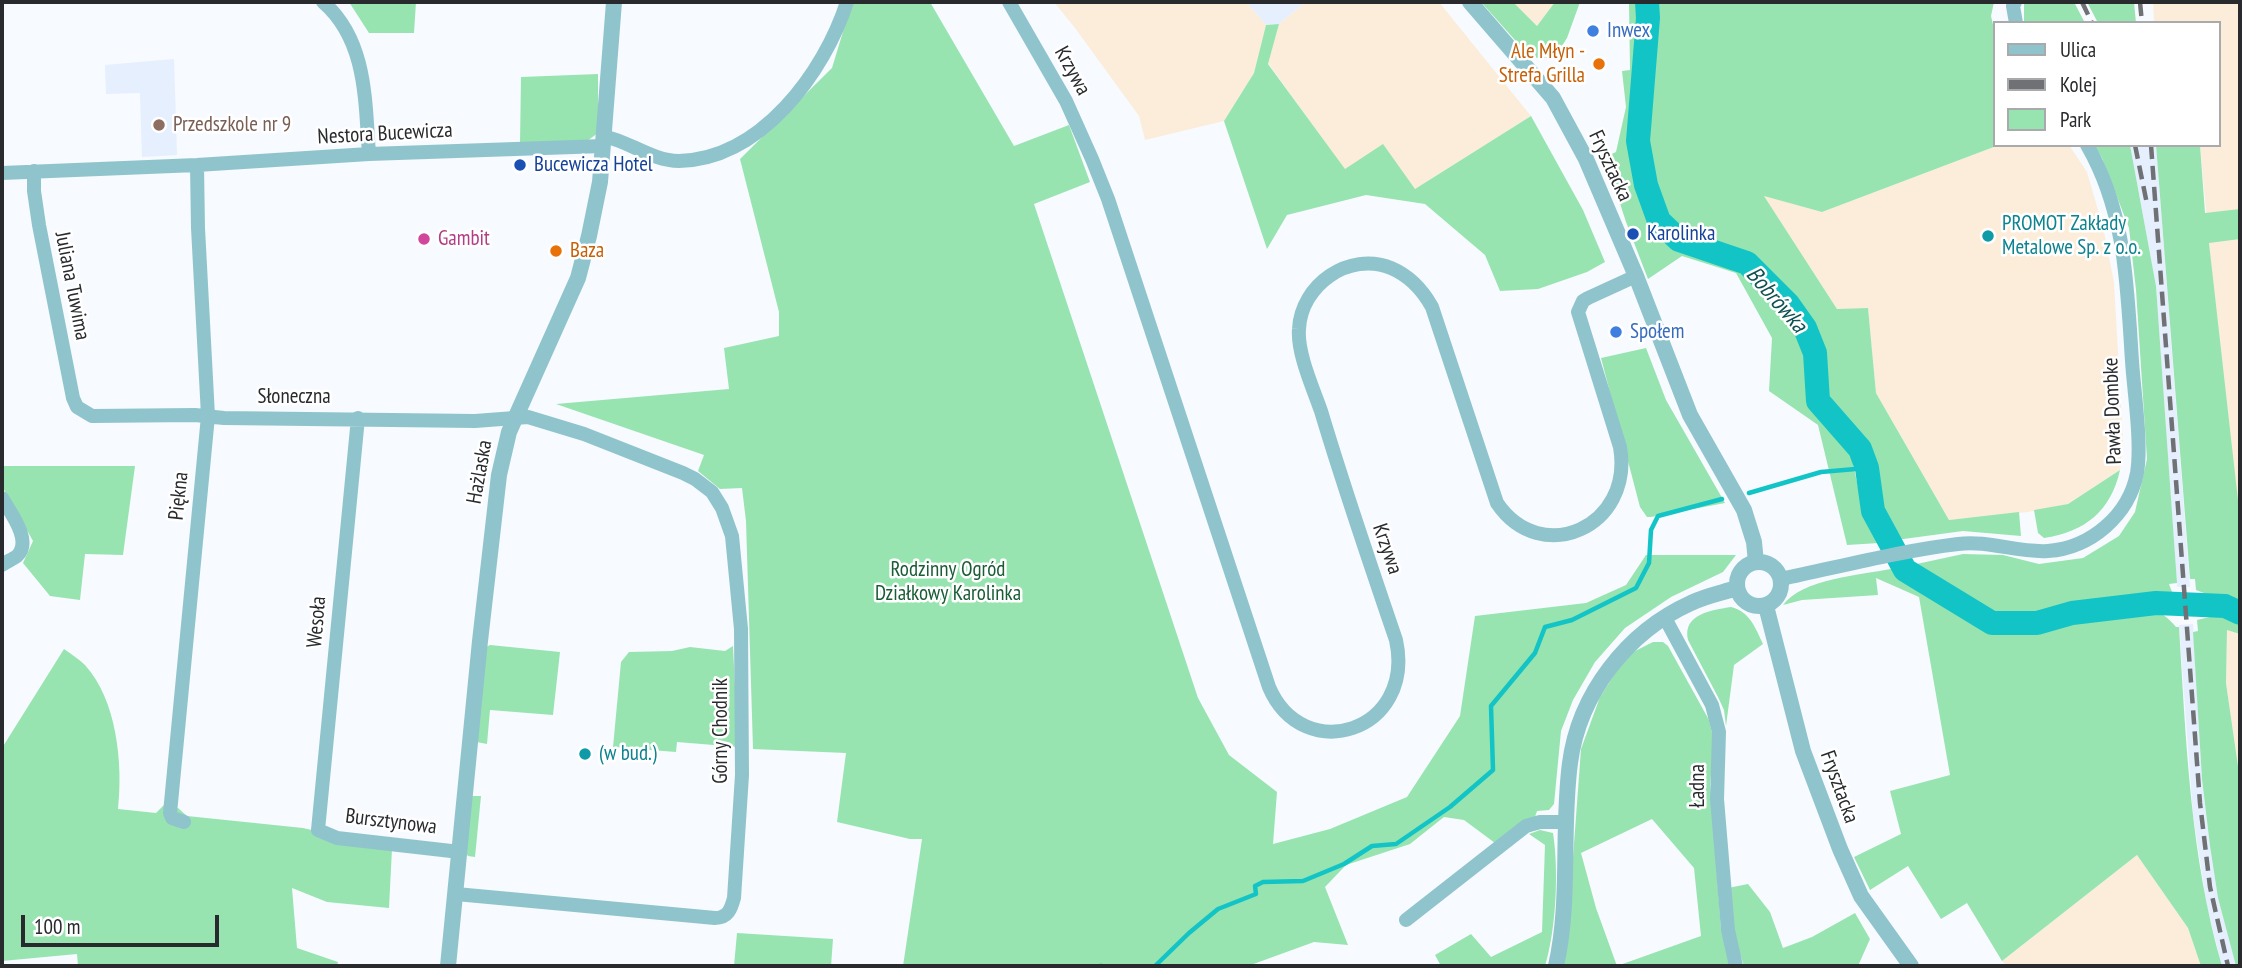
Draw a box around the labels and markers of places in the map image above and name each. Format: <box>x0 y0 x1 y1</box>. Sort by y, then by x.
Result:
place label: Inwex <box>1607 18 1650 44</box>
marker: Inwex <box>1585 23 1601 39</box>
place label: Ale Młyn - Strefa Grilla <box>1499 39 1585 89</box>
marker: Ale Młyn - Strefa Grilla <box>1591 56 1607 72</box>
place label: Przedszkole nr 9 <box>173 112 291 138</box>
marker: Przedszkole nr 9 <box>151 117 167 133</box>
place label: Bucewicza Hotel <box>534 152 653 178</box>
marker: Bucewicza Hotel <box>512 157 528 173</box>
place label: PROMOT Zakłady Metalowe Sp. z o.o. <box>2002 211 2141 261</box>
place label: Karolinka <box>1647 221 1715 247</box>
place label: Gambit <box>438 226 490 252</box>
marker: Karolinka <box>1625 226 1641 242</box>
marker: PROMOT Zakłady Metalowe Sp. z o.o. <box>1980 228 1996 244</box>
marker: Gambit <box>416 231 432 247</box>
place label: Baza <box>570 238 604 264</box>
marker: Baza <box>548 243 564 259</box>
place label: Społem <box>1630 319 1684 345</box>
marker: Społem <box>1608 324 1624 340</box>
place label: (w bud.) <box>599 741 657 767</box>
marker: (w bud.) <box>577 746 593 762</box>

